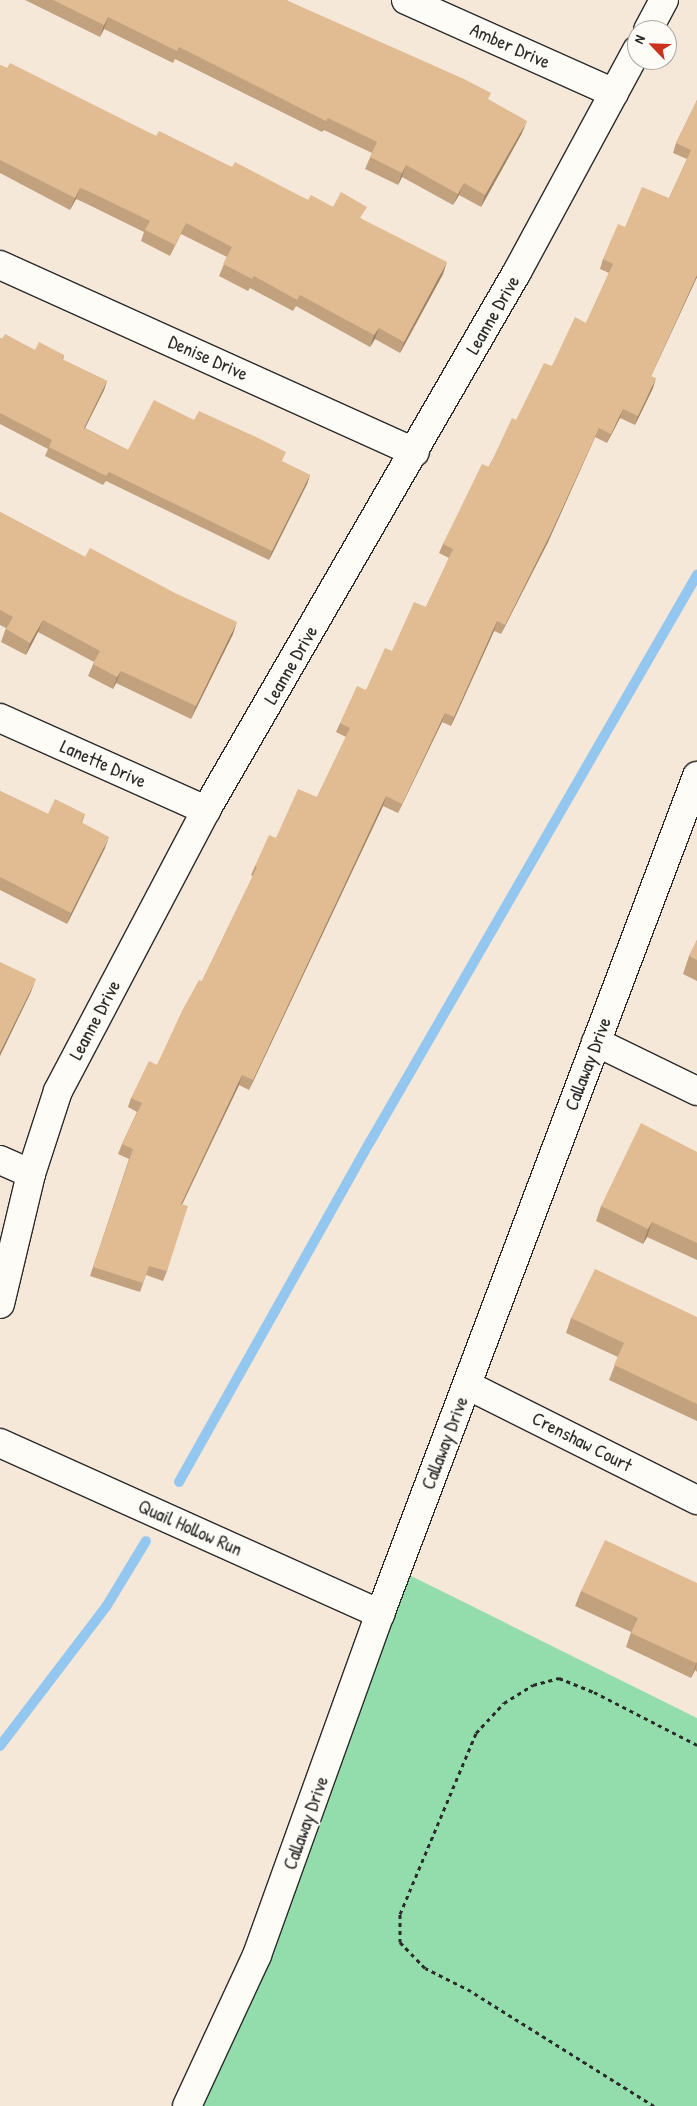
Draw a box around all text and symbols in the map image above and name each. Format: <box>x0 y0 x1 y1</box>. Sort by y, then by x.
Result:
street label: Amber Drive <box>467 18 553 74</box>
north arrow <box>627 20 677 70</box>
text: N <box>629 32 649 46</box>
street label: Leanne Drive <box>461 272 525 358</box>
street label: Denise Drive <box>165 330 251 386</box>
street label: Leanne Drive <box>259 622 323 708</box>
street label: Lanette Drive <box>57 735 149 793</box>
street label: Leanne Drive <box>65 976 125 1064</box>
street label: Callaway Drive <box>560 1014 616 1114</box>
street label: Callaway Drive <box>417 1393 473 1493</box>
street label: Crenshaw Court <box>528 1407 636 1477</box>
street label: Quail Hollow Run <box>134 1495 246 1561</box>
street label: Callaway Drive <box>279 1773 333 1873</box>

